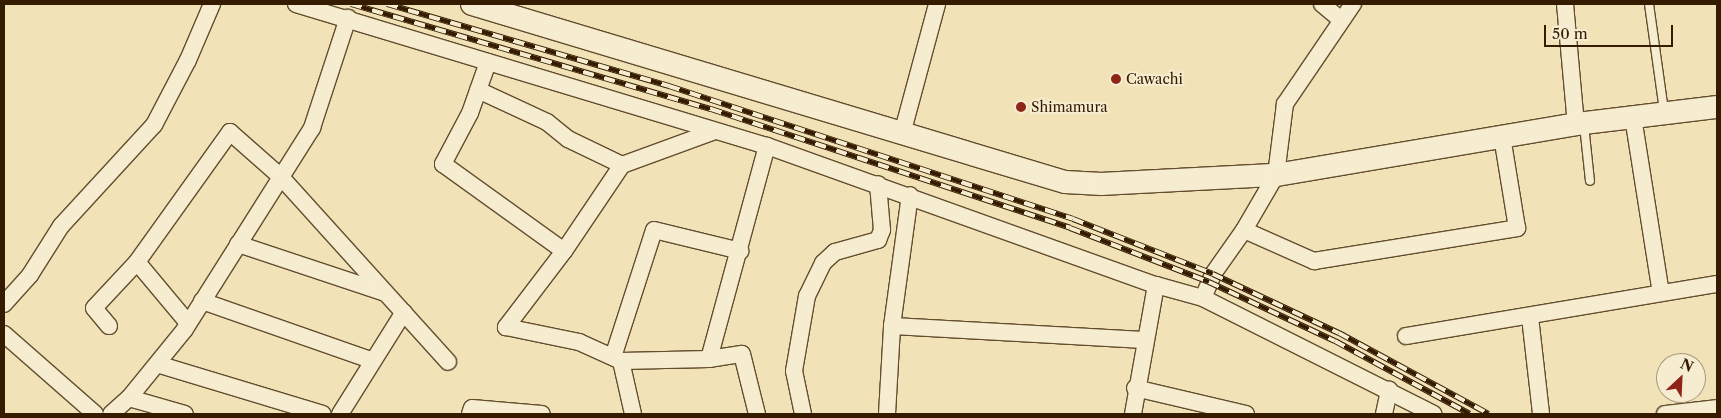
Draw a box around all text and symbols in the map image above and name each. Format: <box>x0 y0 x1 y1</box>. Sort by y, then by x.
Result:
scale bar <box>1546 15 1675 47</box>
text: 50 m <box>1552 24 1588 43</box>
place label: Cawachi <box>1126 71 1183 87</box>
marker: Cawachi <box>1110 73 1122 85</box>
place label: Shimamura <box>1031 99 1108 115</box>
marker: Shimamura <box>1015 101 1027 113</box>
north arrow <box>1656 353 1706 403</box>
text: N <box>1678 355 1696 376</box>

